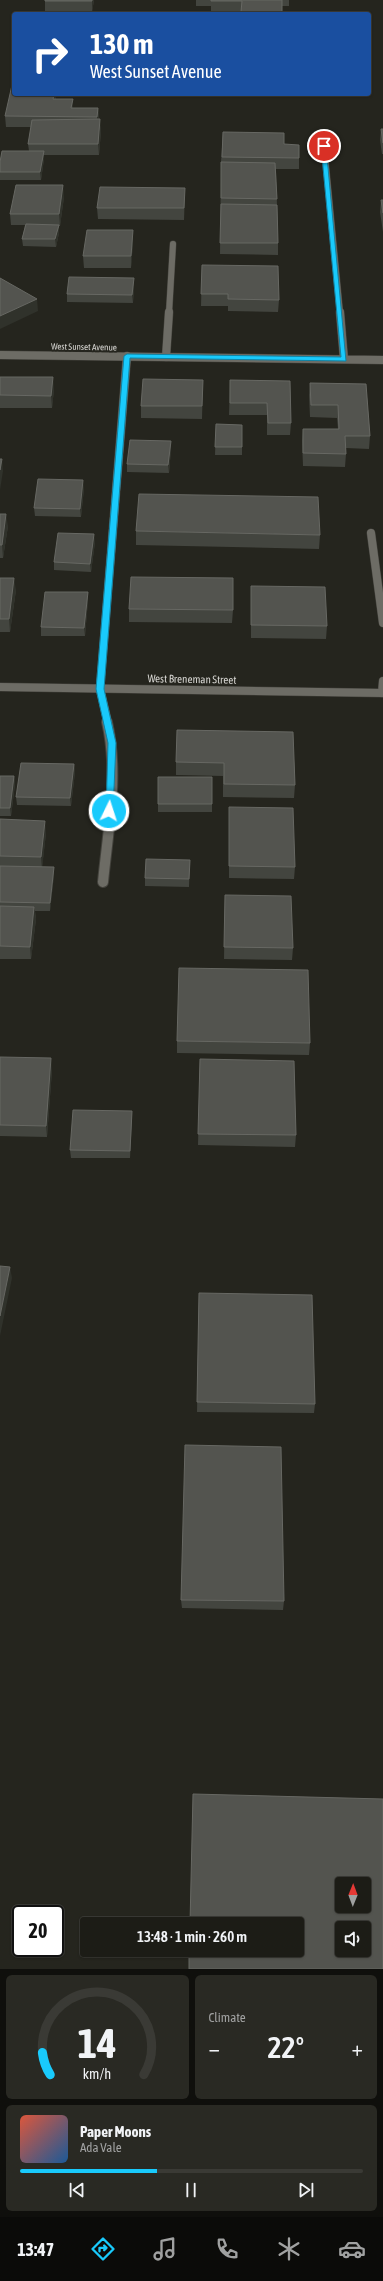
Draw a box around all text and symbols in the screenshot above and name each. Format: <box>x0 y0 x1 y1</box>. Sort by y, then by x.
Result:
icon: right <box>24 28 76 80</box>
text: 130 m <box>90 28 153 60</box>
text: West Sunset Avenue <box>90 61 222 82</box>
pin <box>307 129 341 163</box>
icon: arrive <box>313 135 335 157</box>
street label: West Sunset Avenue <box>51 341 117 353</box>
street label: West Breneman Street <box>147 672 237 686</box>
position arrow <box>88 790 130 832</box>
north arrow <box>335 1877 371 1913</box>
map controls <box>335 1877 371 1957</box>
speed limit sign: 20 <box>12 1905 64 1957</box>
button: sound <box>335 1921 371 1957</box>
text: 13:48 · 1 min · 260 m <box>137 1928 247 1945</box>
text: Climate <box>209 2010 246 2025</box>
text: 14 <box>78 2019 117 2067</box>
text: 22° <box>268 2030 304 2064</box>
text: − <box>209 2035 220 2061</box>
text: + <box>352 2035 363 2061</box>
text: km/h <box>83 2066 111 2082</box>
text: Paper Moons <box>80 2123 151 2140</box>
text: Ada Vale <box>80 2140 122 2155</box>
icon: previous <box>66 2179 88 2201</box>
icon: pause <box>180 2179 202 2201</box>
icon: next <box>295 2179 317 2201</box>
icon: directions <box>89 2235 117 2263</box>
icon: music <box>151 2235 179 2263</box>
icon: phone <box>213 2235 241 2263</box>
icon: climate <box>275 2235 303 2263</box>
icon: car <box>338 2235 366 2263</box>
text: 13:47 <box>17 2239 54 2260</box>

